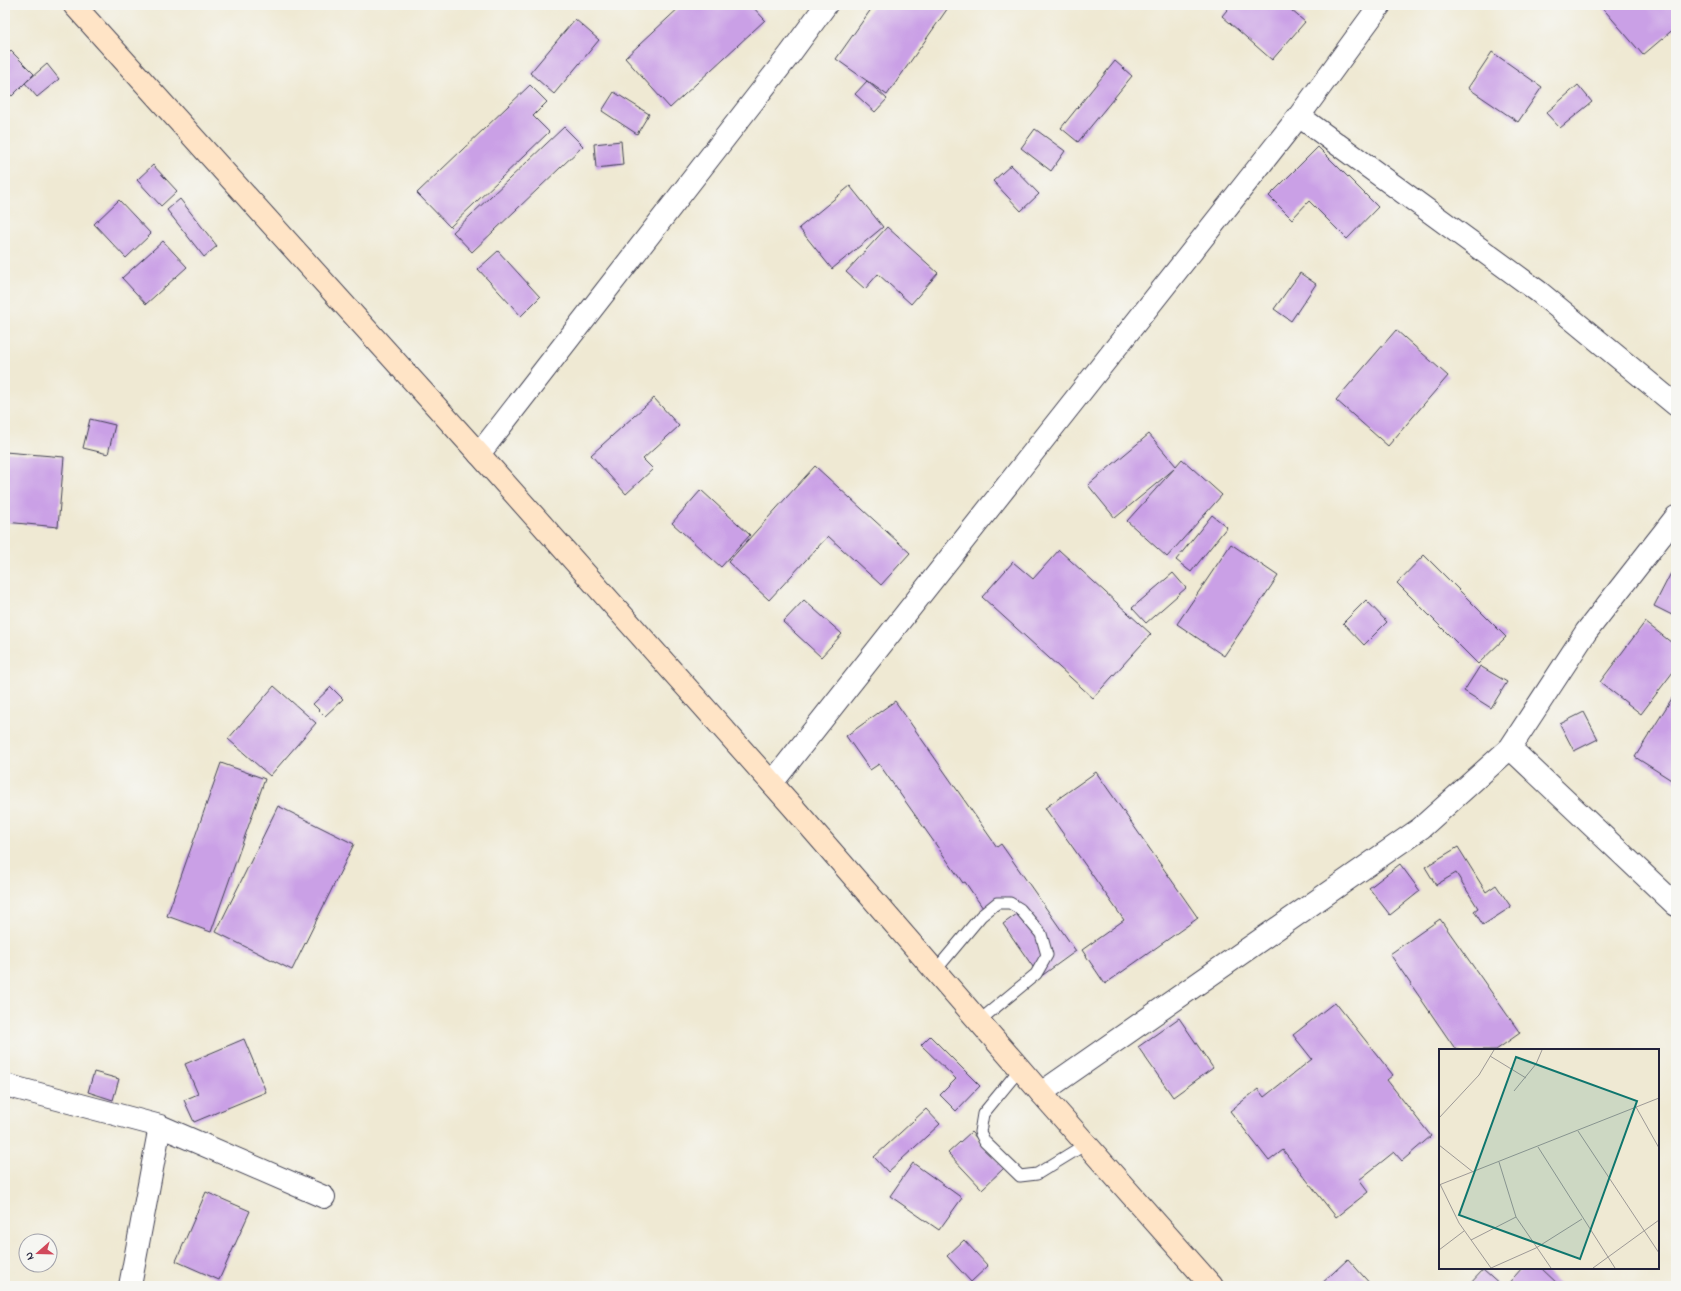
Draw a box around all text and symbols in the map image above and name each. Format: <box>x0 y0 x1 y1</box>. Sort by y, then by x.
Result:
inset map <box>1439 1049 1659 1269</box>
north arrow <box>18 1233 58 1273</box>
text: N <box>21 1250 38 1262</box>

